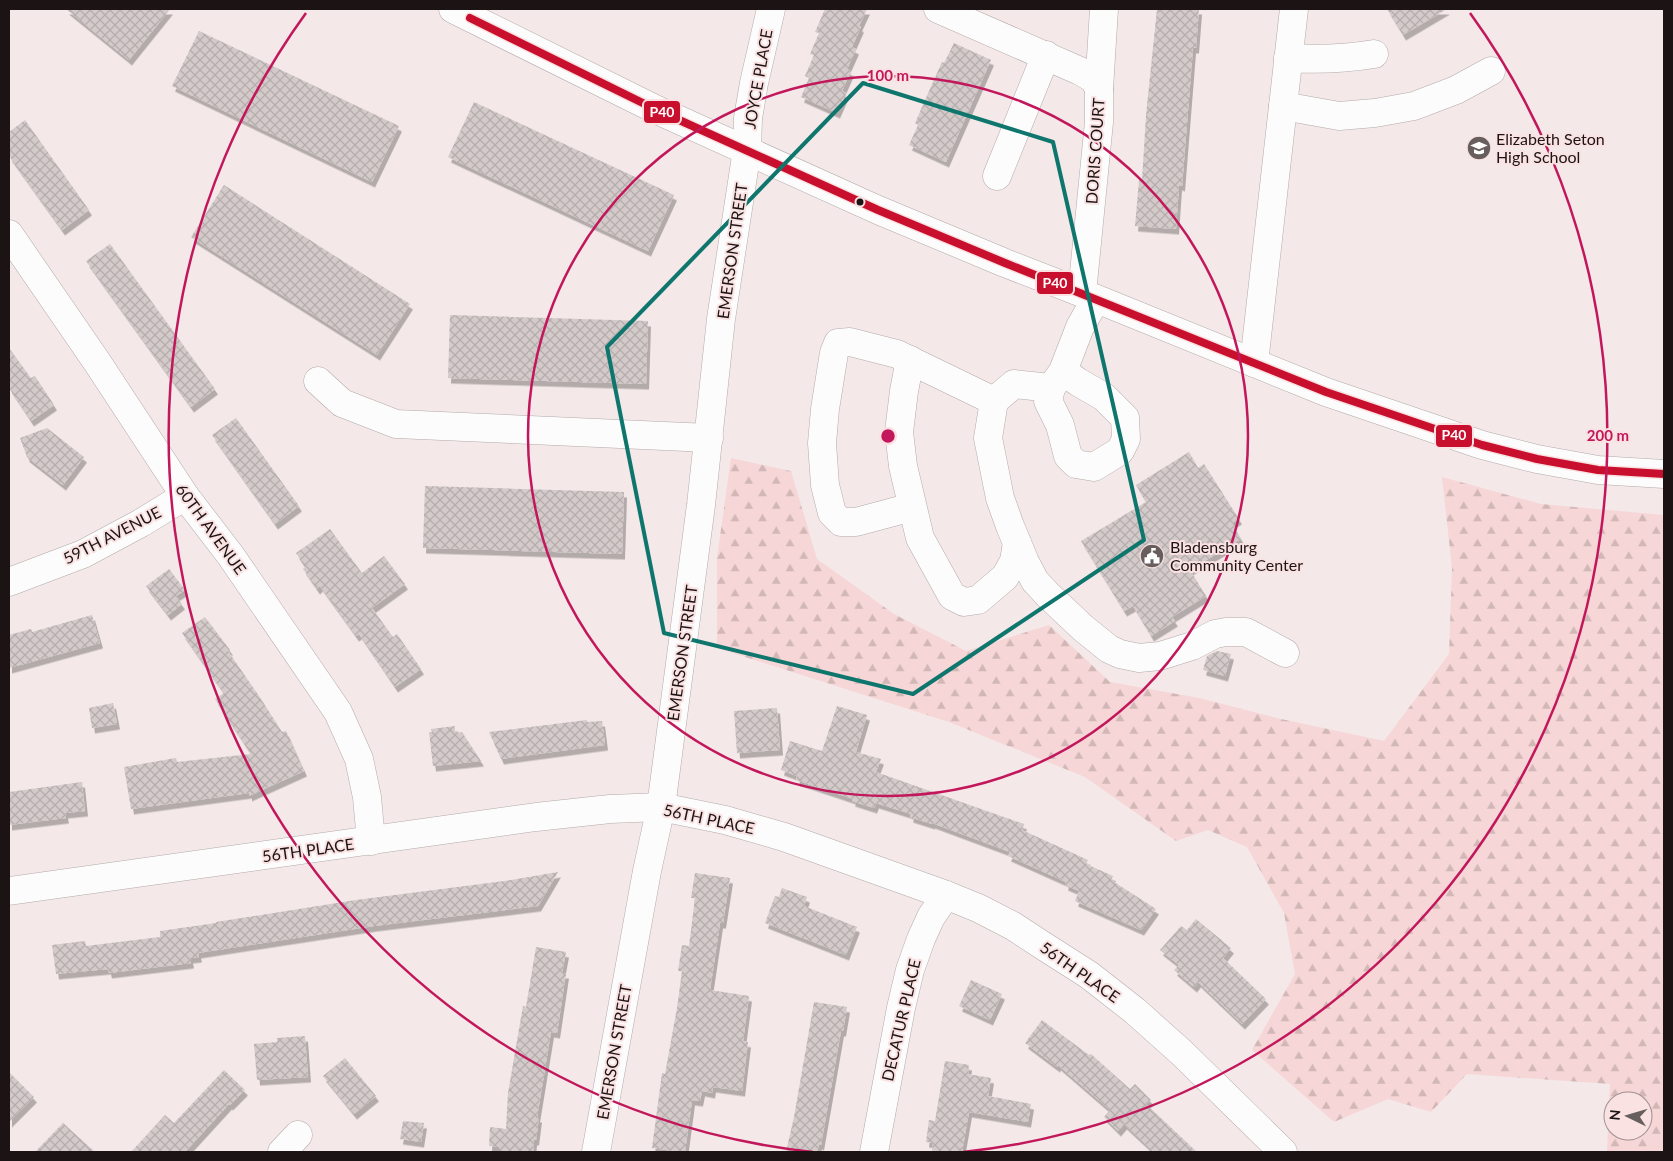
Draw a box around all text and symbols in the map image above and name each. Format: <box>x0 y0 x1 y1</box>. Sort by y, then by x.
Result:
street label: JOYCE PLACE <box>739 28 776 130</box>
text: 100 m <box>867 66 909 84</box>
street label: DORIS COURT <box>1081 97 1108 205</box>
line badge: P40 <box>643 100 681 124</box>
text: P40 <box>650 103 674 120</box>
place label: Elizabeth Seton High School <box>1496 129 1605 166</box>
school or university icon: Elizabeth Seton High School <box>1466 135 1492 161</box>
street label: EMERSON STREET <box>713 181 751 320</box>
unlabelled marker <box>855 197 865 207</box>
line badge: P40 <box>1036 271 1074 295</box>
text: P40 <box>1043 274 1067 291</box>
line badge: P40 <box>1435 424 1473 448</box>
text: P40 <box>1442 426 1466 443</box>
text: 200 m <box>1587 426 1629 444</box>
centre of rings <box>879 427 897 445</box>
street label: 60TH AVENUE <box>172 480 251 578</box>
street label: 59TH AVENUE <box>60 502 164 567</box>
place label: Bladensburg Community Center <box>1170 537 1303 574</box>
public building icon: Bladensburg Community Center <box>1139 543 1165 569</box>
street label: EMERSON STREET <box>663 583 701 722</box>
street label: 56TH PLACE <box>662 800 756 837</box>
street label: 56TH PLACE <box>261 834 355 865</box>
street label: 56TH PLACE <box>1037 937 1124 1006</box>
street label: DECATUR PLACE <box>877 957 924 1083</box>
street label: EMERSON STREET <box>592 982 635 1121</box>
north arrow <box>1603 1091 1653 1141</box>
text: N <box>1606 1109 1623 1121</box>

